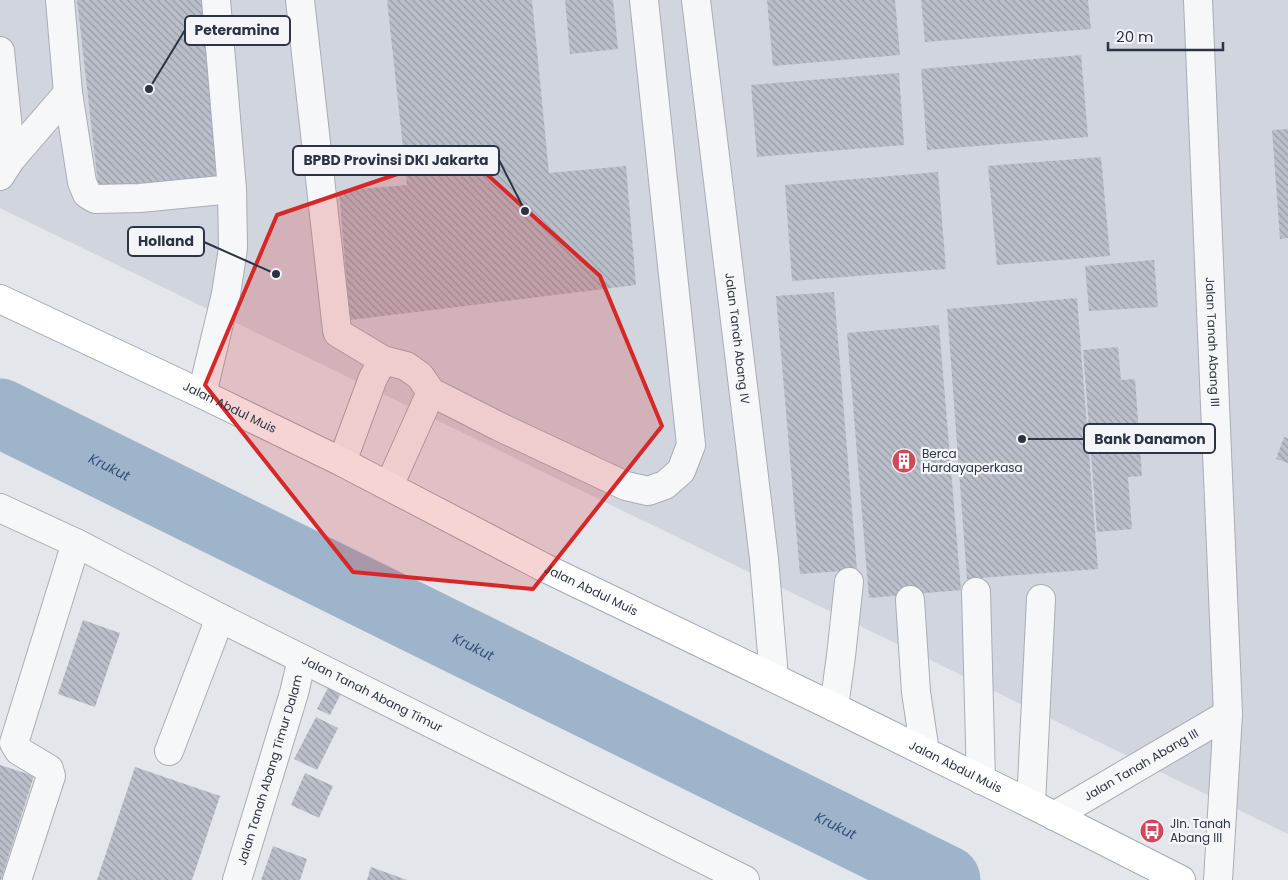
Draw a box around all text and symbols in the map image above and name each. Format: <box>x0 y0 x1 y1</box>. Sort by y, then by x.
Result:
callout: Peteramina <box>185 16 290 45</box>
text: Peteramina <box>194 20 280 40</box>
scale bar <box>1108 20 1223 52</box>
text: 20 m <box>1116 26 1154 47</box>
callout: BPBD Provinsi DKI Jakarta <box>293 146 499 175</box>
text: BPBD Provinsi DKI Jakarta <box>303 150 489 170</box>
callout: Holland <box>128 227 204 256</box>
text: Holland <box>138 231 194 251</box>
street label: Jalan Tanah Abang IV <box>721 272 754 405</box>
street label: Jalan Tanah Abang III <box>1202 276 1224 407</box>
street label: Jalan Abdul Muis <box>180 377 279 437</box>
callout: Bank Danamon <box>1084 424 1215 453</box>
text: Bank Danamon <box>1094 429 1206 449</box>
place label: Berca Hardayaperkasa <box>922 445 1023 476</box>
water label: Krukut <box>85 448 134 486</box>
building icon: Berca Hardayaperkasa <box>891 448 917 474</box>
street label: Jalan Abdul Muis <box>542 560 641 619</box>
water label: Krukut <box>449 628 498 666</box>
street label: Jalan Tanah Abang Timur <box>299 651 446 736</box>
street label: Jalan Tanah Abang Timur Dalam <box>233 673 306 867</box>
street label: Jalan Tanah Abang III <box>1080 724 1201 805</box>
street label: Jalan Abdul Muis <box>906 736 1005 797</box>
water label: Krukut <box>812 807 861 845</box>
place label: Jln. Tanah Abang III <box>1170 815 1231 846</box>
bus stop icon: Jln. Tanah Abang III <box>1139 818 1165 844</box>

